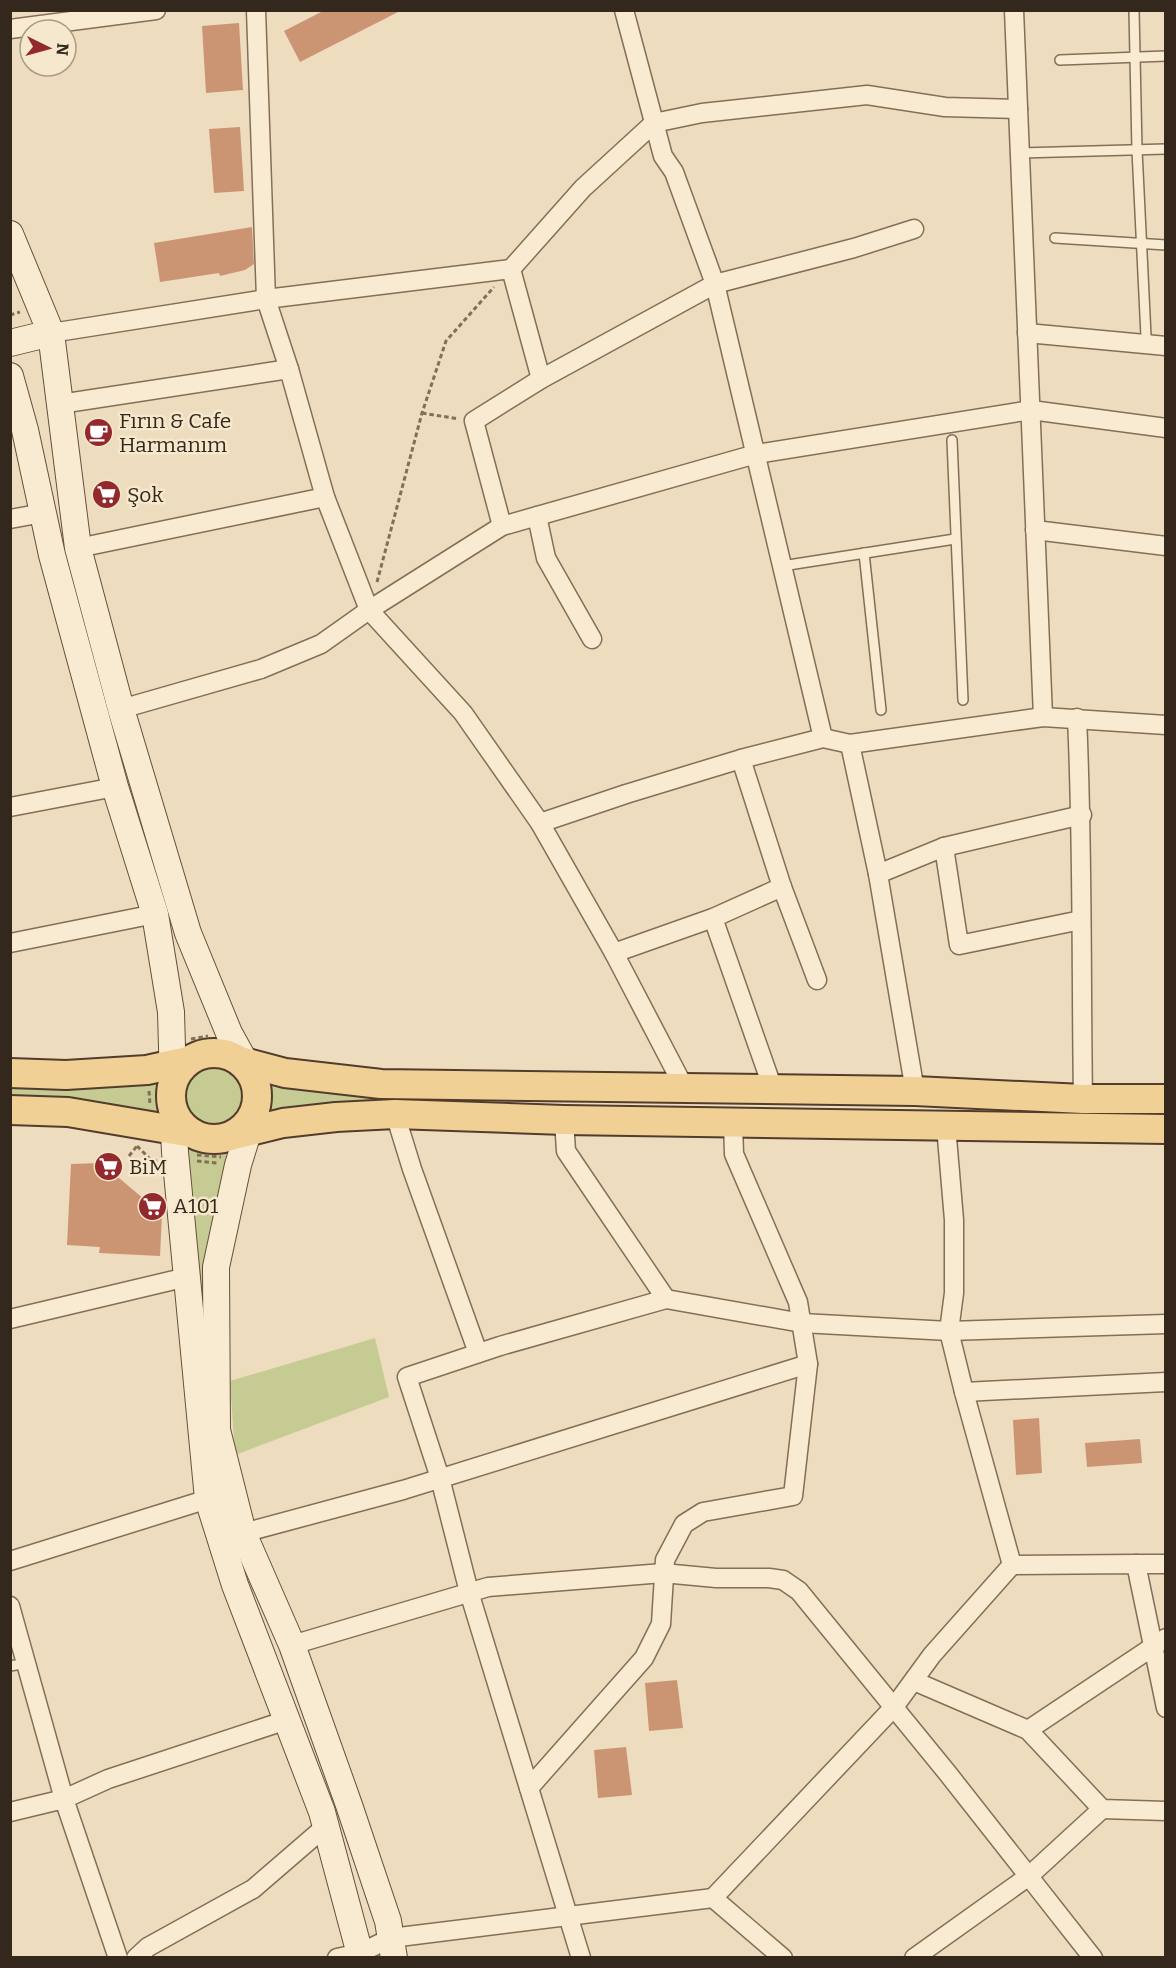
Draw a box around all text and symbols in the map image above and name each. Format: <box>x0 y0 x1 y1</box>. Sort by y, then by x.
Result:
north arrow <box>18 18 78 78</box>
text: N <box>52 42 72 56</box>
place label: Fırın & Cafe Harmanım <box>119 408 231 458</box>
cafe icon: Fırın & Cafe Harmanım <box>82 417 114 449</box>
supermarket icon: Şok <box>90 479 122 511</box>
place label: Şok <box>127 482 163 508</box>
supermarket icon: BiM <box>92 1151 124 1183</box>
place label: BiM <box>129 1154 167 1180</box>
supermarket icon: A101 <box>136 1190 168 1222</box>
place label: A101 <box>173 1193 219 1219</box>

